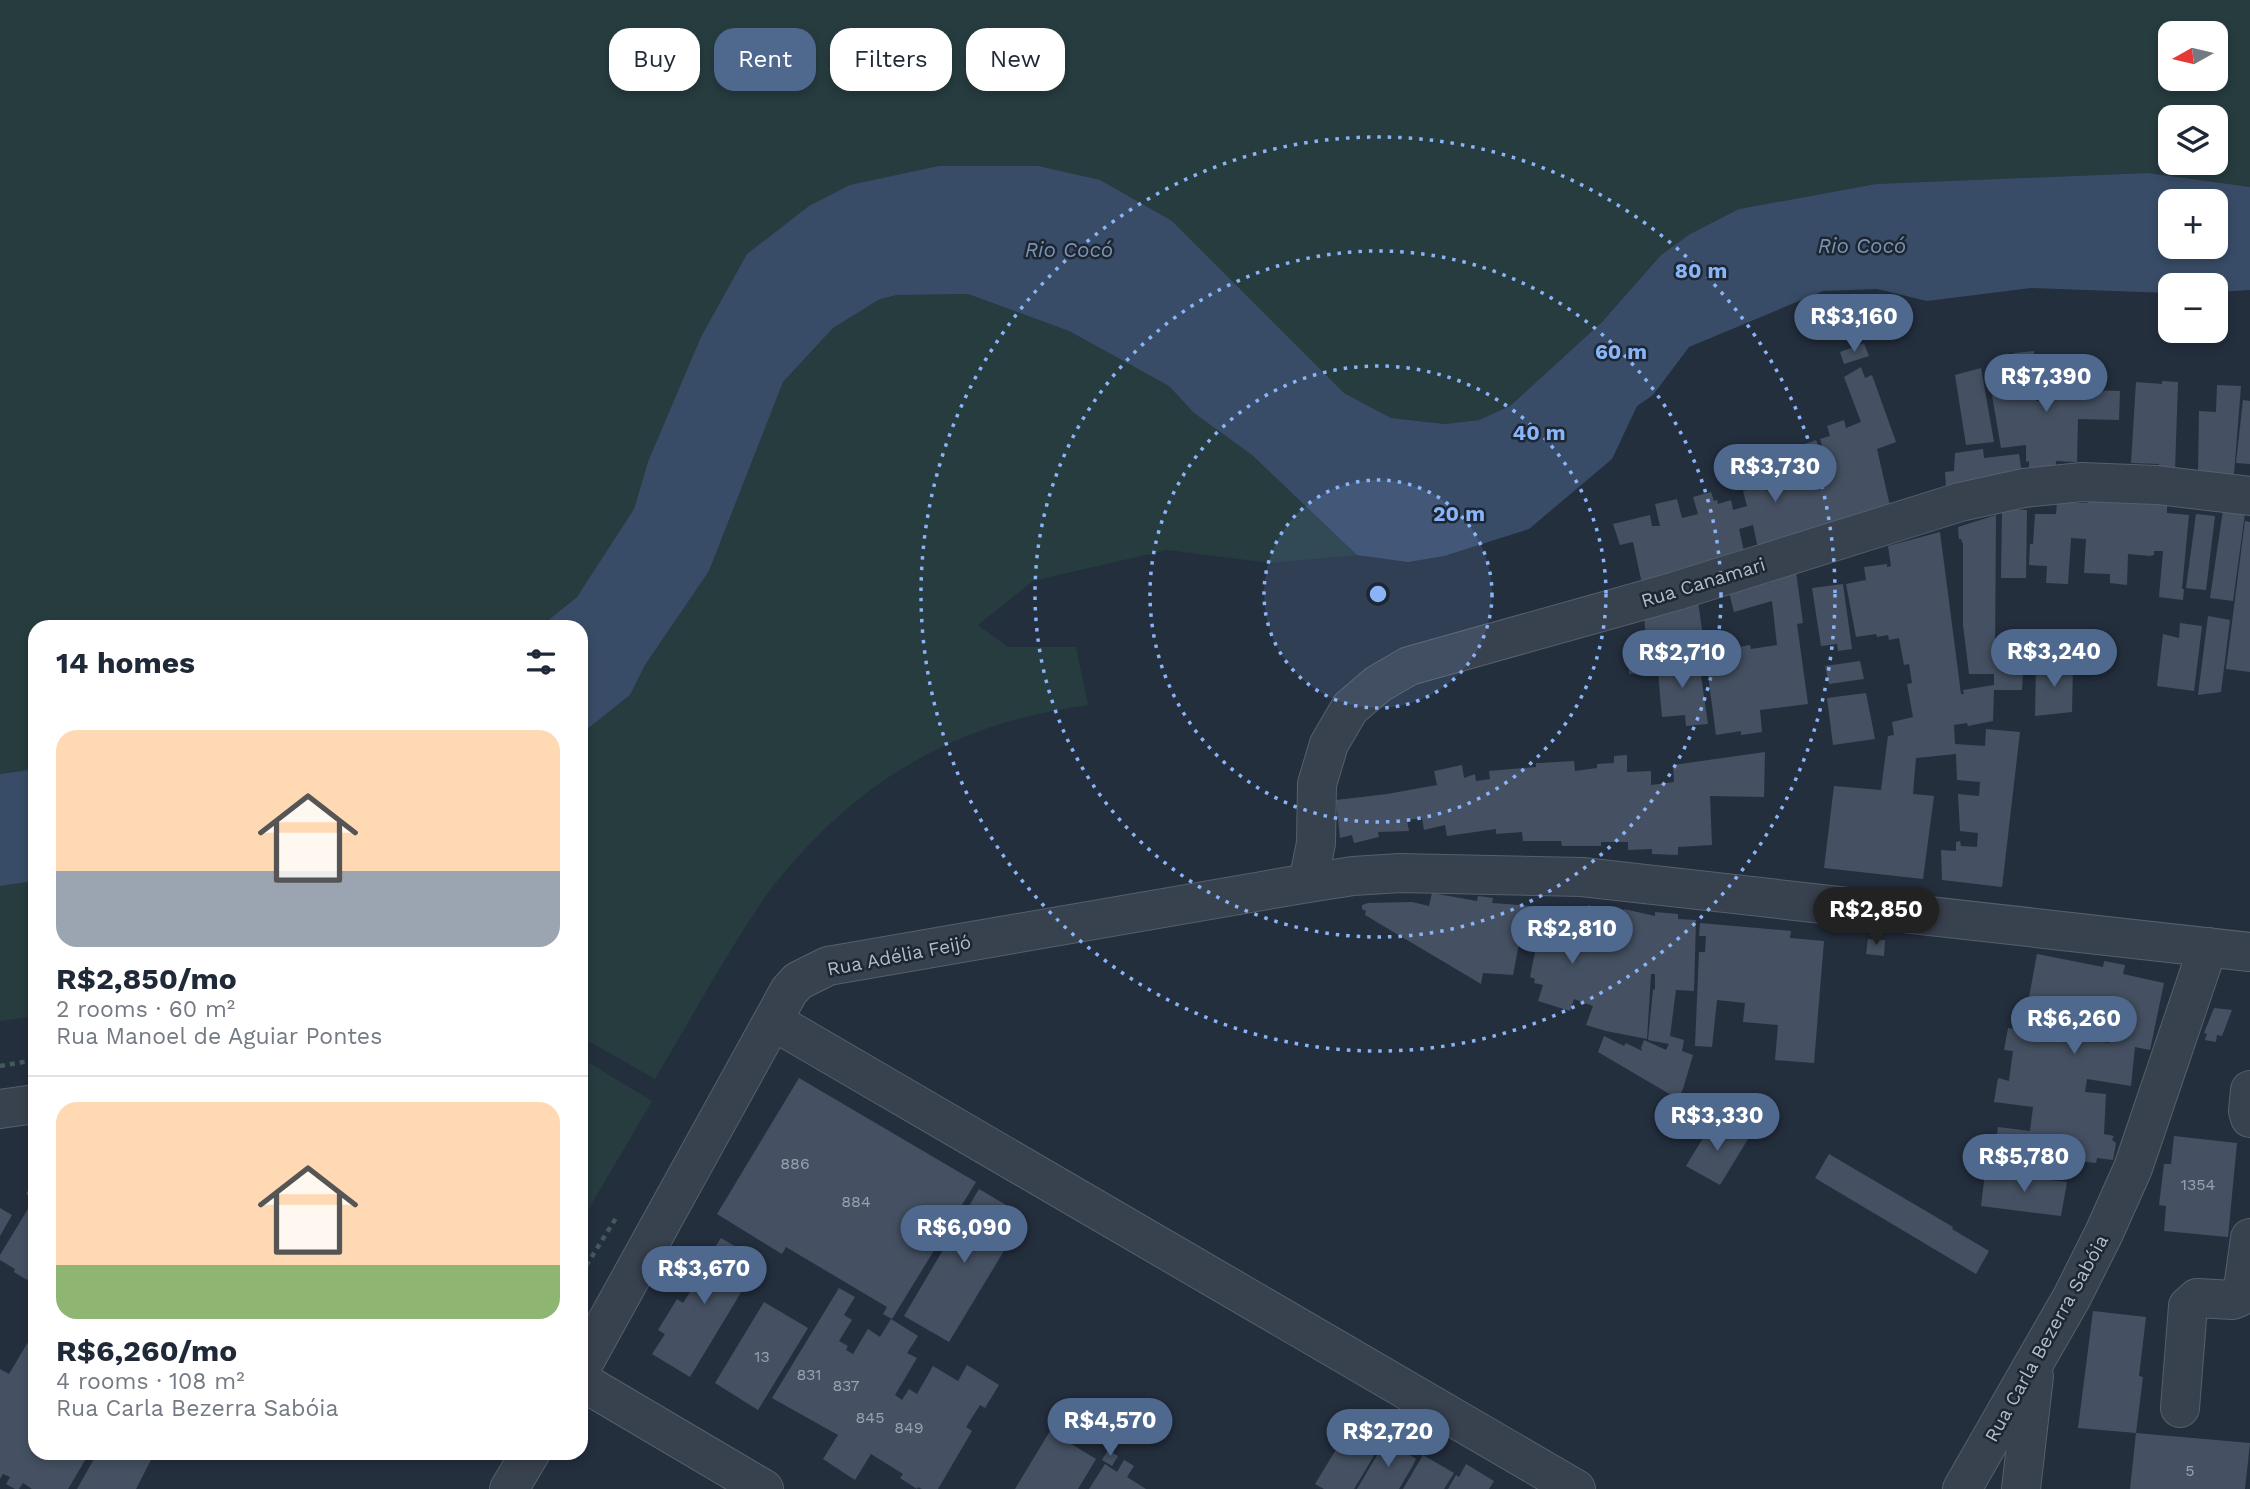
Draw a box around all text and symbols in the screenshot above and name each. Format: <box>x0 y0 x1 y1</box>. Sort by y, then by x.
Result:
north arrow <box>2158 21 2228 91</box>
map controls <box>2158 21 2228 343</box>
chip: Buy <box>609 28 700 91</box>
chip: Rent <box>714 28 816 91</box>
chip: Filters <box>830 28 952 91</box>
chip: New <box>966 28 1065 91</box>
button: layers <box>2158 105 2228 175</box>
button: + <box>2158 189 2228 259</box>
water label: Rio Cocó <box>1818 233 1906 258</box>
water label: Rio Cocó <box>1025 237 1113 262</box>
text: 80 m <box>1675 258 1727 283</box>
button: − <box>2158 273 2228 343</box>
pin: R$3,160 <box>1789 294 1919 354</box>
text: R$3,160 <box>1810 303 1898 330</box>
text: 60 m <box>1595 339 1647 364</box>
pin: R$7,390 <box>1981 354 2111 414</box>
text: R$7,390 <box>2000 363 2092 390</box>
text: 40 m <box>1513 420 1565 445</box>
pin: R$3,730 <box>1710 444 1840 504</box>
text: R$3,730 <box>1730 453 1820 480</box>
text: 20 m <box>1433 501 1485 526</box>
street label: Rua Canamari <box>1638 553 1768 612</box>
centre of rings <box>1366 582 1390 606</box>
pin: R$2,710 <box>1617 630 1747 690</box>
pin: R$3,240 <box>1989 630 2119 689</box>
text: R$3,240 <box>2007 638 2101 665</box>
text: R$2,710 <box>1638 639 1726 666</box>
icon: filters <box>522 643 560 681</box>
text: 14 homes <box>56 645 195 680</box>
icon: home <box>245 775 371 901</box>
pin: R$2,850 <box>1811 888 1941 947</box>
text: R$2,850 <box>1829 896 1923 923</box>
pin: R$2,810 <box>1507 906 1637 966</box>
text: R$2,810 <box>1527 915 1617 942</box>
street label: Rua Adélia Feijó <box>825 930 973 981</box>
text: R$2,850/mo <box>56 961 237 996</box>
text: 2 rooms · 60 m² <box>56 996 235 1023</box>
pin: R$6,260 <box>2009 996 2139 1056</box>
text: R$6,260 <box>2027 1005 2121 1032</box>
text: Rua Manoel de Aguiar Pontes <box>56 1023 382 1050</box>
pin: R$3,330 <box>1652 1094 1782 1153</box>
text: R$3,330 <box>1671 1102 1764 1129</box>
pin: R$5,780 <box>1959 1134 2089 1194</box>
text: R$5,780 <box>1979 1143 2069 1170</box>
icon: home <box>245 1147 371 1273</box>
house number: 886 <box>780 1154 810 1173</box>
house number: 1354 <box>2181 1175 2216 1194</box>
house number: 884 <box>841 1192 871 1211</box>
pin: R$6,090 <box>899 1206 1029 1265</box>
text: R$6,090 <box>917 1214 1012 1241</box>
street label: Rua Carla Bezerra Sabóia <box>1980 1230 2113 1446</box>
pin: R$3,670 <box>639 1246 769 1306</box>
text: R$3,670 <box>658 1255 750 1282</box>
text: R$6,260/mo <box>56 1333 237 1368</box>
house number: 13 <box>754 1347 770 1366</box>
house number: 831 <box>796 1365 822 1384</box>
text: 4 rooms · 108 m² <box>56 1368 245 1395</box>
house number: 837 <box>832 1376 860 1395</box>
text: Rua Carla Bezerra Sabóia <box>56 1395 338 1422</box>
pin: R$4,570 <box>1045 1398 1175 1458</box>
text: R$4,570 <box>1064 1407 1156 1434</box>
house number: 845 <box>856 1408 884 1427</box>
pin: R$2,720 <box>1323 1410 1453 1469</box>
house number: 849 <box>894 1418 924 1437</box>
text: R$2,720 <box>1343 1418 1433 1445</box>
house number: 5 <box>2185 1461 2195 1480</box>

